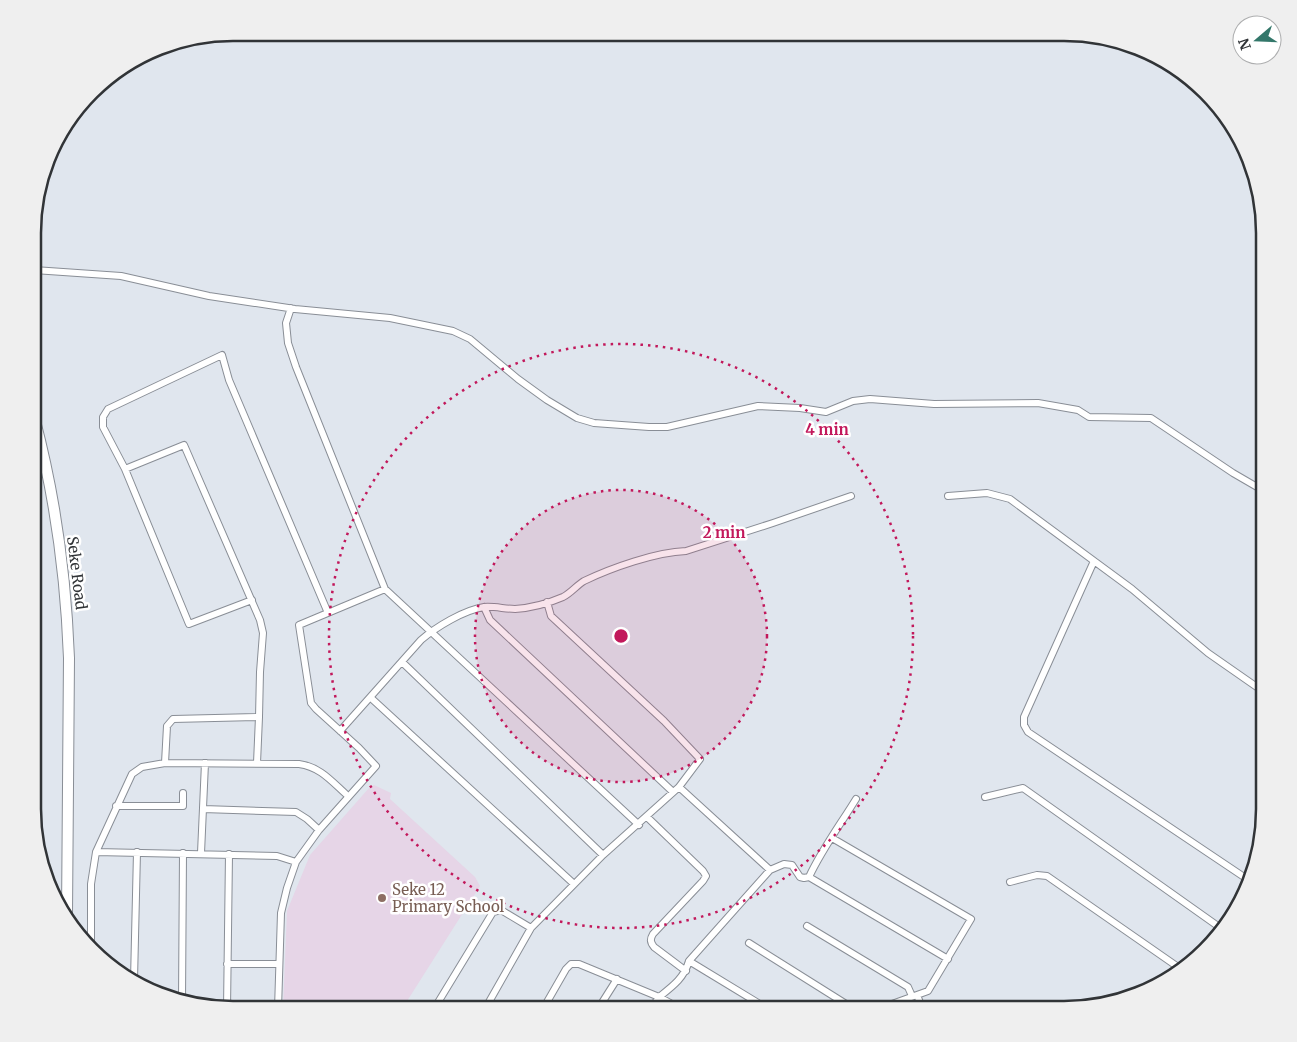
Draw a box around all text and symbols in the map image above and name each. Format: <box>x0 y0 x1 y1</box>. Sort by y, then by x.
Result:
north arrow <box>1232 15 1282 65</box>
text: N <box>1234 36 1255 52</box>
text: 4 min <box>805 420 849 439</box>
text: 2 min <box>703 523 745 542</box>
street label: Seke Road <box>63 535 91 611</box>
centre of rings <box>612 627 630 645</box>
place label: Seke 12 Primary School <box>392 880 505 916</box>
marker: Seke 12 Primary School <box>376 892 388 904</box>

